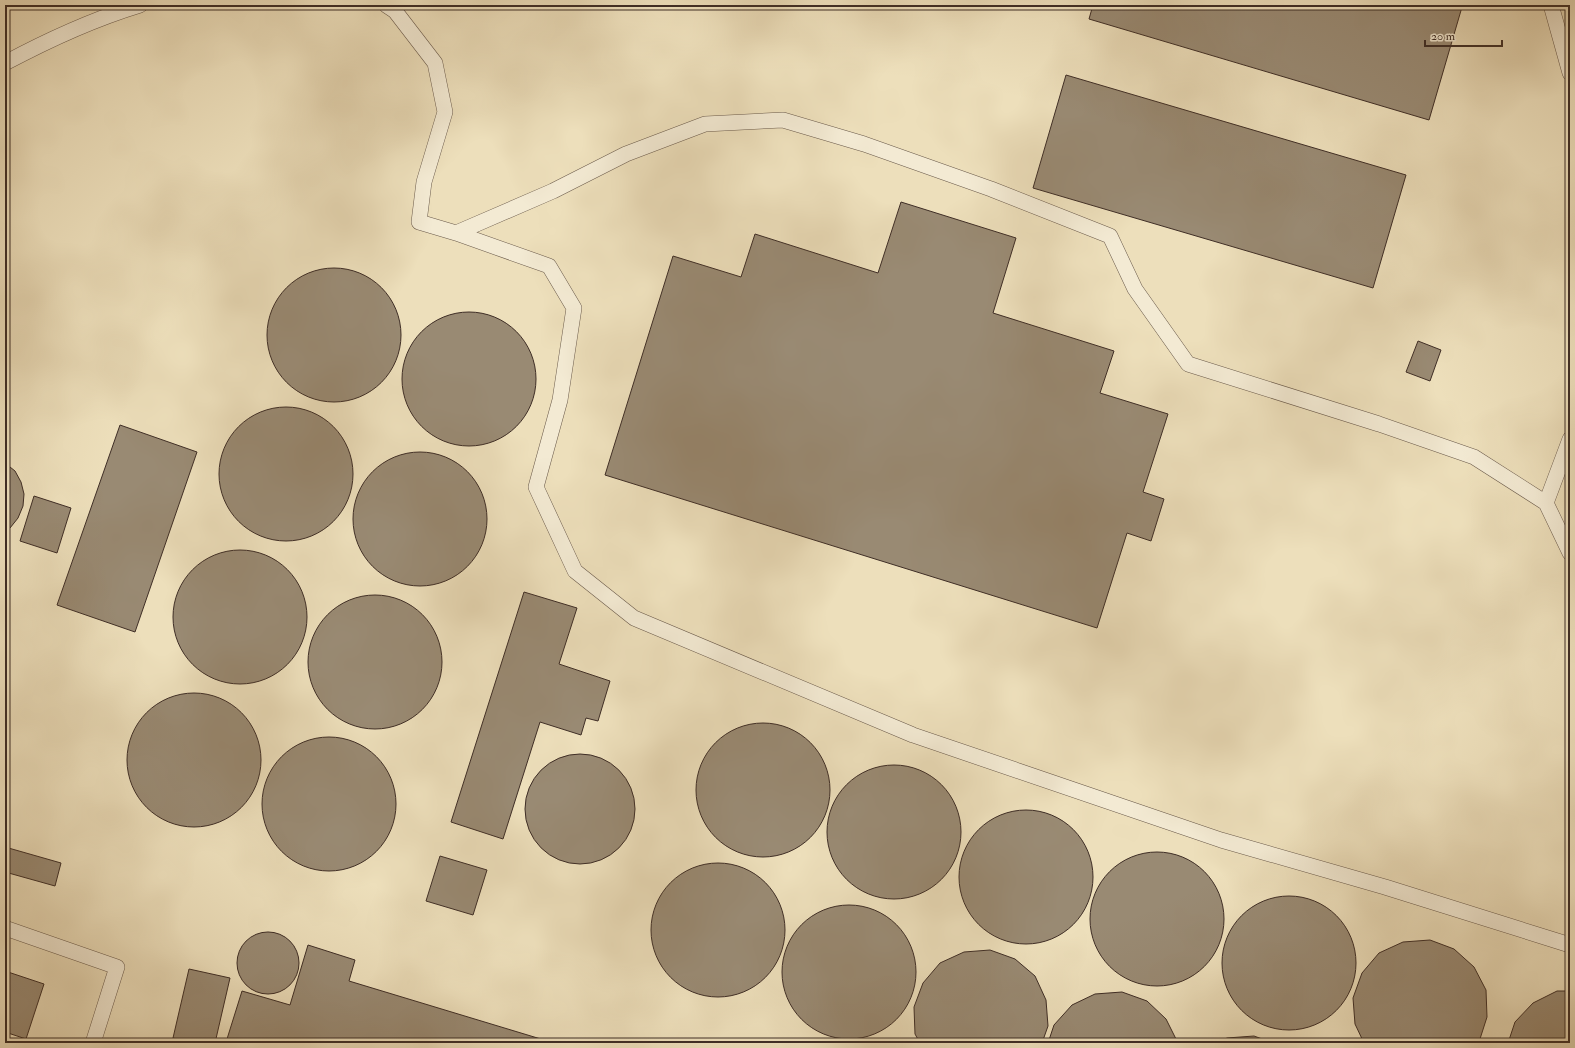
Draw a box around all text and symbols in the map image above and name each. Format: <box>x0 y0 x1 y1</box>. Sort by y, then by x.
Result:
scale bar <box>1425 22 1502 48</box>
text: 20 m <box>1431 29 1456 44</box>

